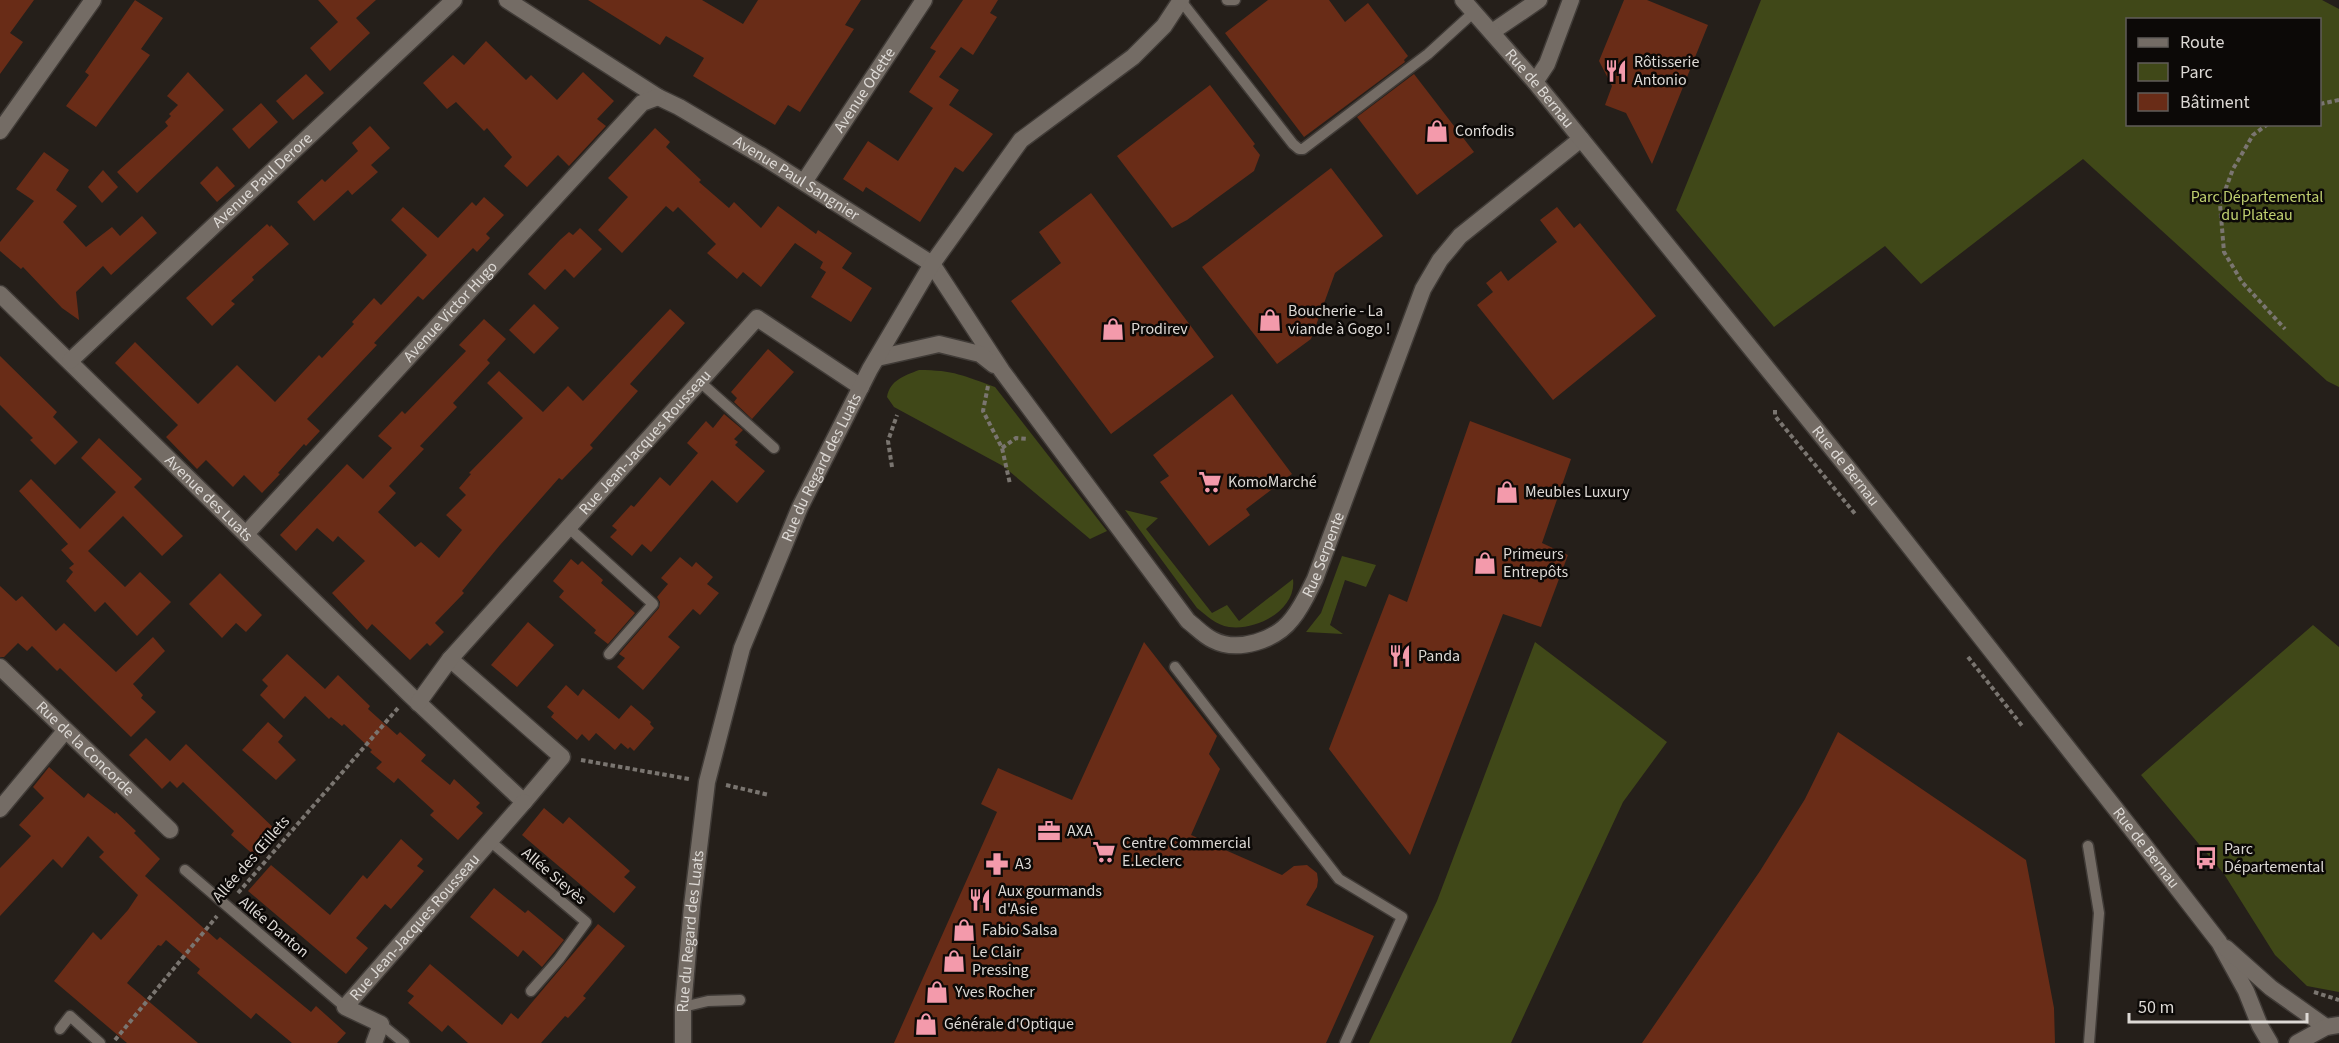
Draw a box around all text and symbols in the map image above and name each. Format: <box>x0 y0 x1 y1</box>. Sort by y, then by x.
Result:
legend <box>2126 18 2321 126</box>
text: Route <box>2180 30 2224 55</box>
street label: Avenue Odette <box>828 43 901 137</box>
street label: Rue de Bernau <box>1500 44 1579 133</box>
place label: Rôtisserie Antonio <box>1634 51 1700 91</box>
restaurant icon: Rôtisserie Antonio <box>1603 58 1629 84</box>
text: Parc <box>2180 60 2213 85</box>
text: Bâtiment <box>2180 90 2250 115</box>
shop icon: Confodis <box>1424 118 1450 144</box>
place label: Confodis <box>1455 120 1515 142</box>
street label: Avenue Paul Derore <box>207 128 317 233</box>
street label: Avenue Paul Sangnier <box>729 131 864 226</box>
park label: Parc Départemental du Plateau <box>2191 186 2323 226</box>
street label: Avenue Victor Hugo <box>398 256 502 367</box>
place label: Boucherie - La viande à Gogo ! <box>1288 300 1390 340</box>
shop icon: Boucherie - La viande à Gogo ! <box>1257 307 1283 333</box>
shop icon: Prodirev <box>1100 316 1126 342</box>
place label: Prodirev <box>1131 318 1188 340</box>
street label: Rue Jean-Jacques Rousseau <box>574 365 716 520</box>
street label: Rue du Regard des Luats <box>776 389 867 545</box>
street label: Rue de Bernau <box>1807 421 1885 511</box>
street label: Avenue des Luats <box>160 450 258 547</box>
supermarket icon: KomoMarché <box>1197 469 1223 495</box>
place label: KomoMarché <box>1228 471 1317 493</box>
shop icon: Meubles Luxury <box>1494 479 1520 505</box>
place label: Meubles Luxury <box>1525 481 1630 503</box>
street label: Rue Serpente <box>1297 509 1350 601</box>
place label: Primeurs Entrepôts <box>1503 543 1568 583</box>
shop icon: Primeurs Entrepôts <box>1472 550 1498 576</box>
restaurant icon: Panda <box>1387 643 1413 669</box>
place label: Panda <box>1418 645 1460 667</box>
street label: Rue de la Concorde <box>31 696 139 801</box>
street label: Rue de Bernau <box>2107 803 2185 893</box>
street label: Allée des Œillets <box>207 811 295 907</box>
office icon: AXA <box>1036 818 1062 844</box>
place label: AXA <box>1067 820 1093 842</box>
place label: Centre Commercial E.Leclerc <box>1122 832 1251 872</box>
place label: Parc Départemental <box>2224 838 2324 878</box>
supermarket icon: Centre Commercial E.Leclerc <box>1091 839 1117 865</box>
street label: Allée Sieyès <box>517 842 591 910</box>
bus stop icon: Parc Départemental <box>2193 845 2219 871</box>
street label: Rue Jean-Jacques Rousseau <box>344 849 485 1005</box>
street label: Rue du Regard des Luats <box>672 849 710 1012</box>
pharmacy icon: A3 <box>984 851 1010 877</box>
place label: A3 <box>1015 853 1032 875</box>
place label: Aux gourmands d'Asie <box>998 880 1102 920</box>
restaurant icon: Aux gourmands d'Asie <box>967 887 993 913</box>
street label: Allée Danton <box>234 891 314 963</box>
shop icon: Fabio Salsa <box>951 917 977 943</box>
place label: Fabio Salsa <box>982 919 1058 941</box>
place label: Le Clair Pressing <box>972 941 1029 981</box>
shop icon: Le Clair Pressing <box>941 948 967 974</box>
shop icon: Yves Rocher <box>924 979 950 1005</box>
place label: Yves Rocher <box>954 981 1035 1003</box>
scale bar <box>2129 986 2308 1024</box>
text: 50 m <box>2138 995 2174 1020</box>
shop icon: Générale d'Optique <box>913 1011 939 1037</box>
place label: Générale d'Optique <box>944 1013 1074 1035</box>

